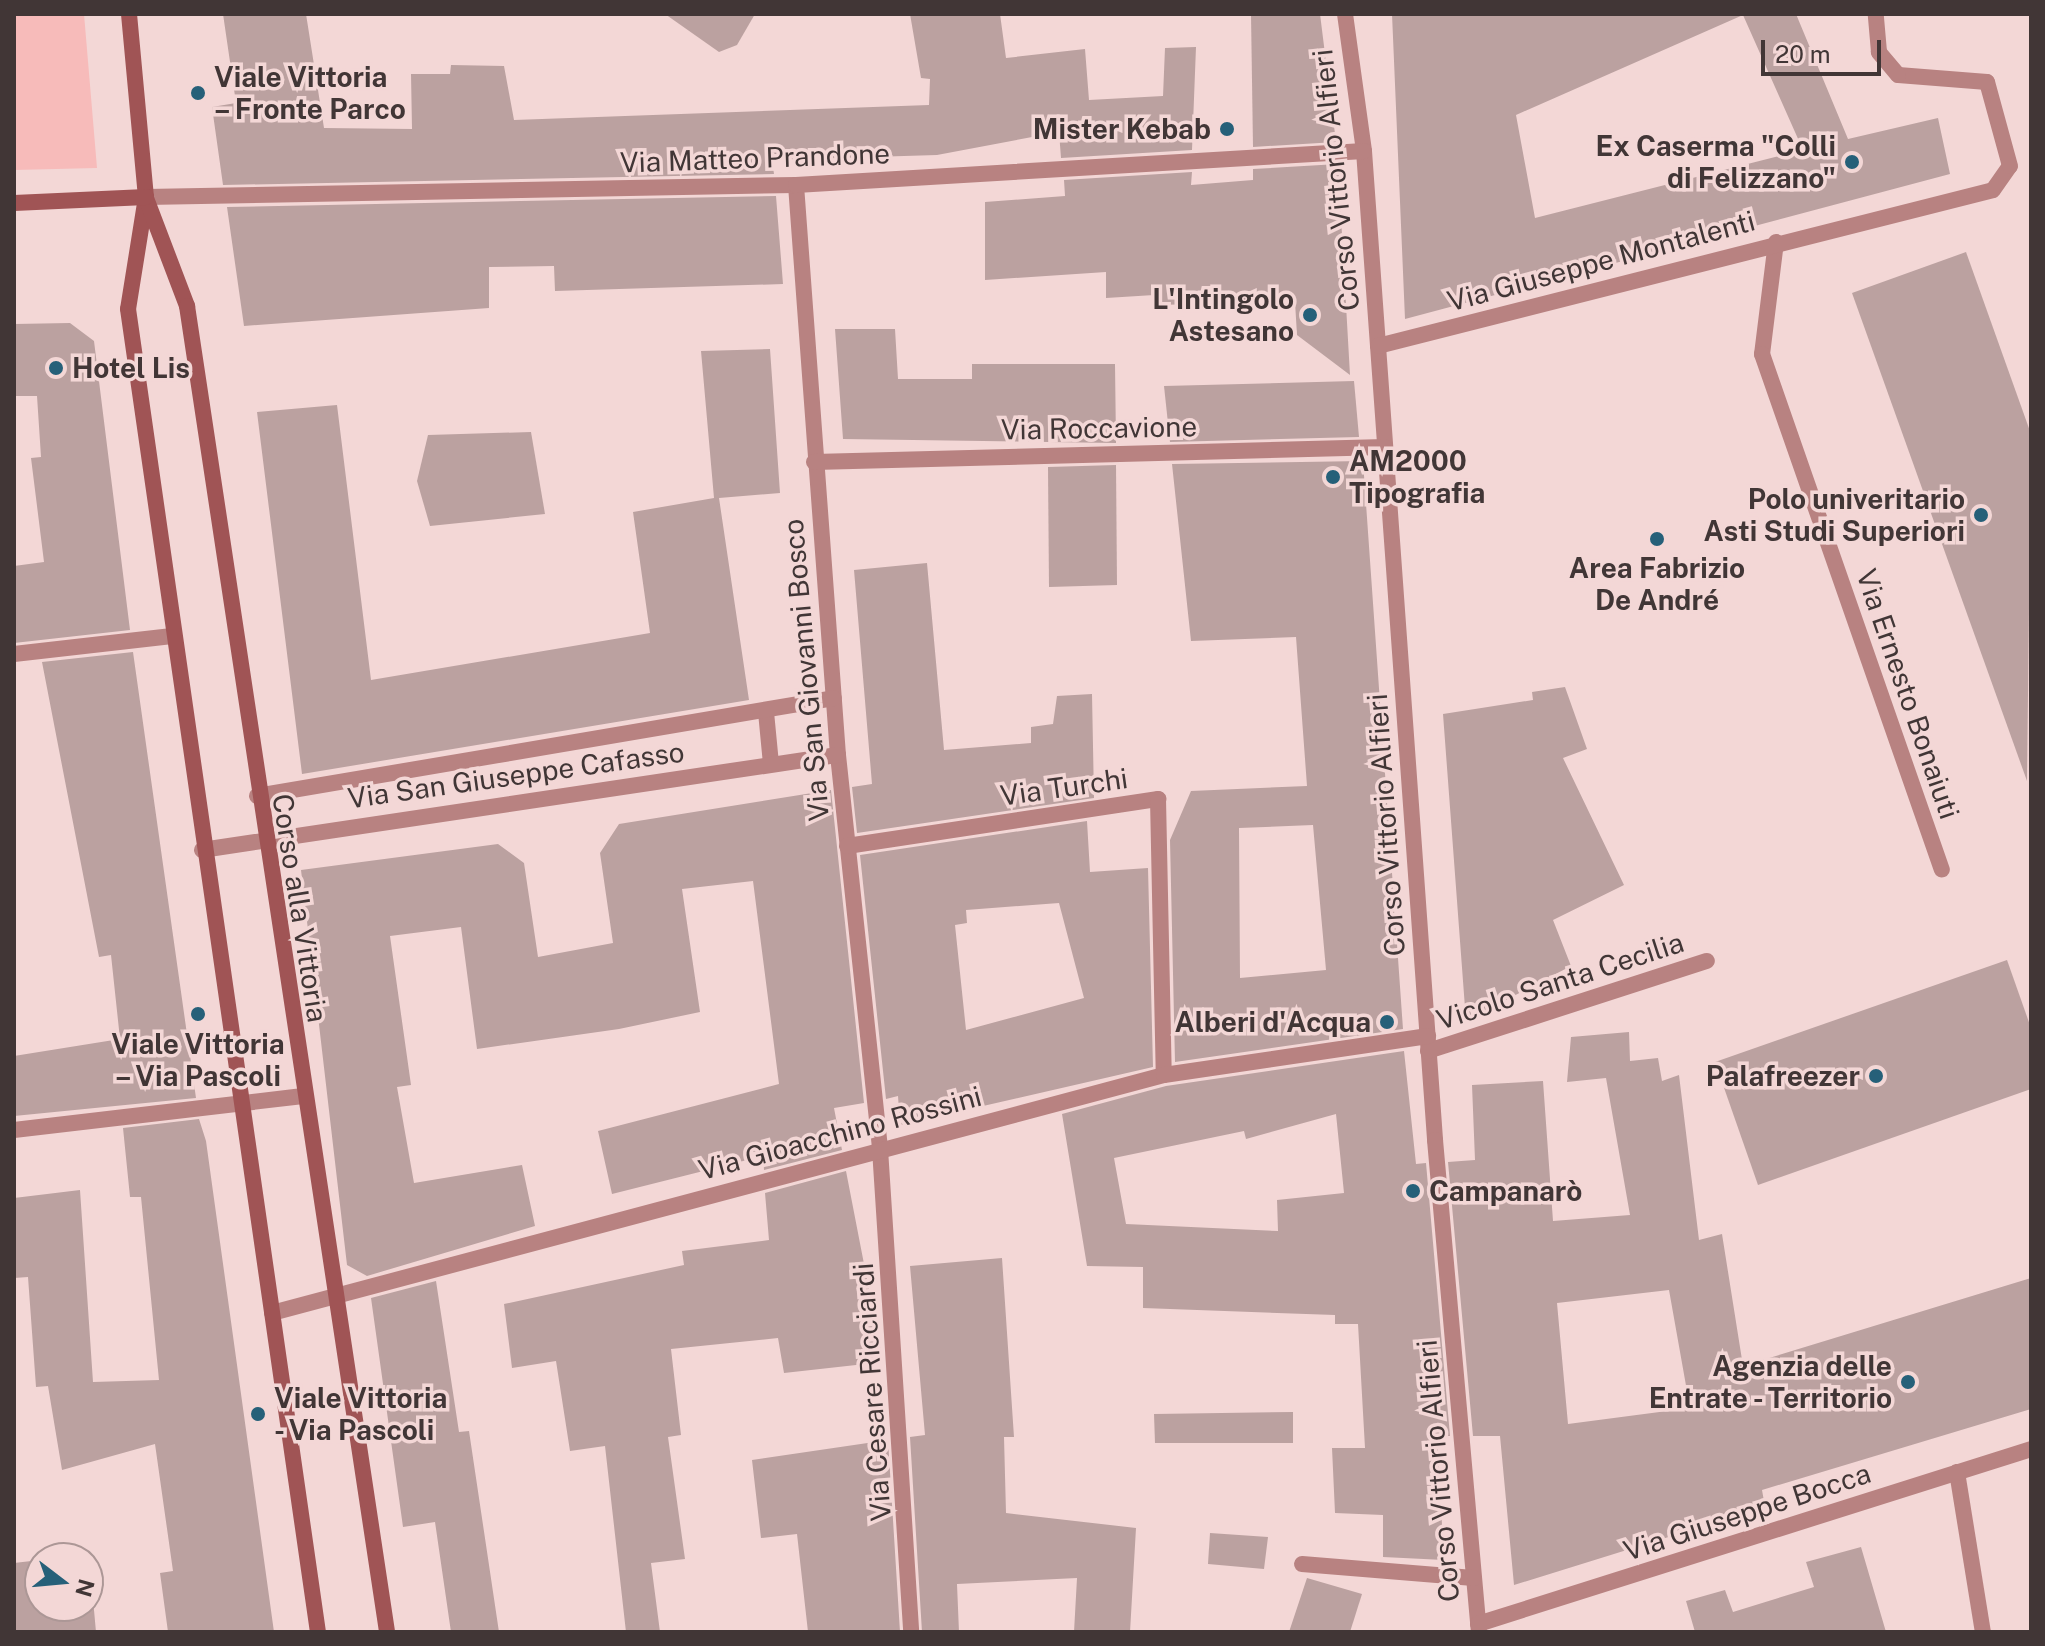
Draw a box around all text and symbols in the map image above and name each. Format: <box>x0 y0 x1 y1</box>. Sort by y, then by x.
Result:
scale bar <box>1765 24 1885 74</box>
text: 20 m <box>1775 40 1831 68</box>
street label: Corso Vittorio Alfieri <box>1305 47 1367 313</box>
place label: Viale Vittoria – Fronte Parco <box>214 60 408 126</box>
marker: Viale Vittoria – Fronte Parco <box>189 84 207 102</box>
place label: Mister Kebab <box>1033 112 1211 146</box>
marker: Mister Kebab <box>1218 120 1236 138</box>
place label: Ex Caserma "Colli di Felizzano" <box>1596 129 1836 195</box>
street label: Via Matteo Prandone <box>619 136 891 180</box>
marker: Ex Caserma "Colli di Felizzano" <box>1843 153 1861 171</box>
street label: Via Giuseppe Montalenti <box>1444 204 1758 318</box>
place label: L'Intingolo Astesano <box>1152 282 1294 348</box>
marker: L'Intingolo Astesano <box>1301 306 1319 324</box>
place label: Hotel Lis <box>72 351 190 385</box>
marker: Hotel Lis <box>47 359 65 377</box>
street label: Via Roccavione <box>1001 409 1197 447</box>
place label: AM2000 Tipografia <box>1349 444 1485 510</box>
marker: AM2000 Tipografia <box>1324 468 1342 486</box>
place label: Polo univeritario Asti Studi Superiori <box>1703 482 1965 548</box>
marker: Polo univeritario Asti Studi Superiori <box>1972 506 1990 524</box>
street label: Via San Giovanni Bosco <box>776 518 836 822</box>
marker: Area Fabrizio De André <box>1648 530 1666 548</box>
place label: Area Fabrizio De André <box>1569 551 1745 617</box>
street label: Via Ernesto Bonaiuti <box>1849 565 1967 823</box>
street label: Corso Vittorio Alfieri <box>1360 692 1412 958</box>
street label: Via San Giuseppe Cafasso <box>345 735 687 815</box>
street label: Via Turchi <box>998 761 1130 813</box>
street label: Corso alla Vittoria <box>265 791 335 1025</box>
street label: Vicolo Santa Cecilia <box>1432 925 1688 1037</box>
marker: Viale Vittoria – Via Pascoli <box>189 1005 207 1023</box>
place label: Alberi d'Acqua <box>1174 1005 1371 1039</box>
marker: Alberi d'Acqua <box>1378 1013 1396 1031</box>
place label: Viale Vittoria – Via Pascoli <box>111 1027 285 1093</box>
place label: Palafreezer <box>1706 1059 1860 1093</box>
marker: Palafreezer <box>1867 1067 1885 1085</box>
street label: Via Gioacchino Rossini <box>695 1079 985 1187</box>
place label: Campanarò <box>1429 1174 1582 1208</box>
marker: Campanarò <box>1404 1182 1422 1200</box>
street label: Via Cesare Ricciardi <box>846 1262 898 1522</box>
street label: Corso Vittorio Alfieri <box>1410 1338 1466 1604</box>
place label: Agenzia delle Entrate - Territorio <box>1645 1349 1892 1415</box>
marker: Agenzia delle Entrate - Territorio <box>1899 1373 1917 1391</box>
place label: Viale Vittoria - Via Pascoli <box>274 1381 448 1447</box>
marker: Viale Vittoria - Via Pascoli <box>249 1405 267 1423</box>
street label: Via Giuseppe Bocca <box>1619 1456 1875 1568</box>
north arrow <box>24 1542 104 1622</box>
text: N <box>70 1576 100 1600</box>

